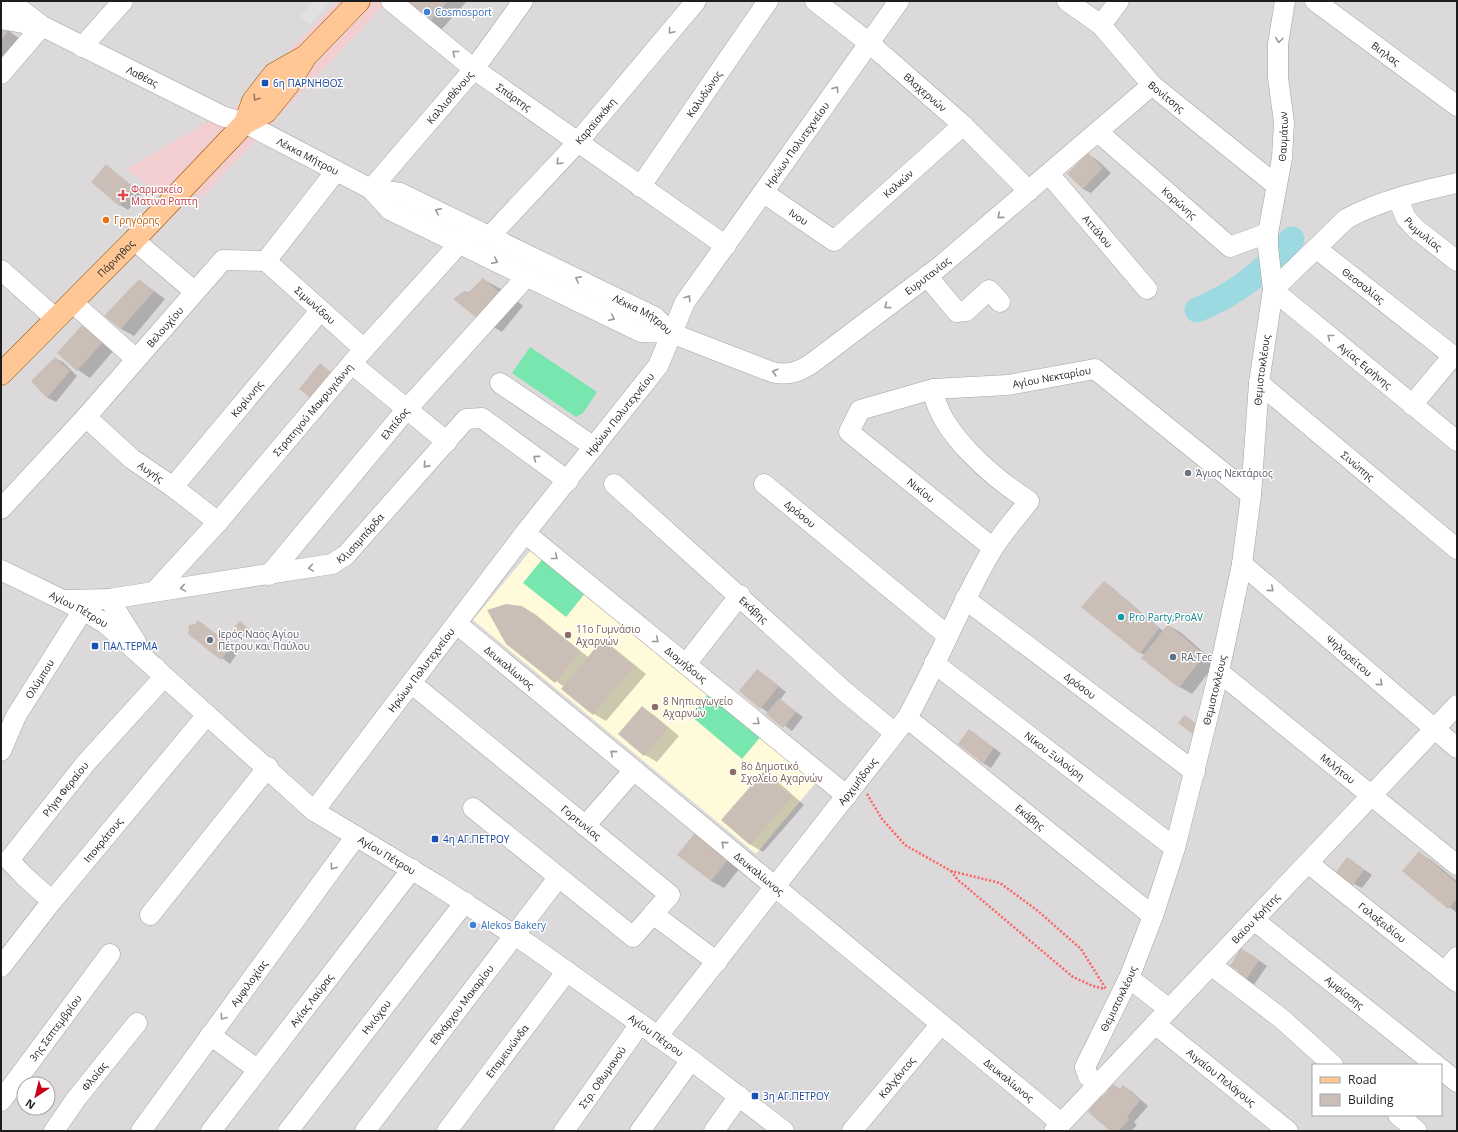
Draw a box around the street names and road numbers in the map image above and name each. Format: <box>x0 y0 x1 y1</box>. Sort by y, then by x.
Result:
street label: Βιηλας <box>1369 38 1403 69</box>
street label: Λαθέας <box>124 62 161 90</box>
street label: Καλλισθένους <box>423 68 477 127</box>
street label: Καλυδώνος <box>683 68 725 120</box>
street label: Βλαχερνών <box>901 69 950 115</box>
street label: Βονίτσης <box>1145 78 1188 116</box>
street label: Σπάρτης <box>493 80 534 114</box>
street label: Καραϊσκάκη <box>572 95 619 147</box>
street label: Ηρώων Πολυτεχνείου <box>761 99 832 190</box>
street label: Θαυμάτων <box>1275 111 1291 162</box>
street label: Λέκκα Μήτρου <box>275 134 341 178</box>
street label: Καλκών <box>880 166 916 201</box>
street label: Κορώνης <box>1159 184 1200 222</box>
street label: Ινου <box>786 205 811 228</box>
street label: Αττάλου <box>1080 212 1116 251</box>
street label: Ρωμυλίας <box>1401 214 1445 254</box>
street label: Πάρνηθος <box>94 236 138 280</box>
street label: Ευρυτανίας <box>902 253 953 298</box>
street label: Θεσσαλίας <box>1339 264 1388 307</box>
street label: Σιμωνίδου <box>292 283 338 327</box>
street label: Λέκκα Μήτρου <box>611 291 676 338</box>
street label: Βελουχίου <box>143 303 186 350</box>
street label: Θεμιστοκλέους <box>1250 334 1273 406</box>
street label: Αγίας Ειρήνης <box>1335 339 1395 392</box>
street label: Στρατηγού Μακρυγιάννη <box>270 360 356 459</box>
street label: Αγίου Νεκταρίου <box>1011 363 1092 391</box>
street label: Ηρώων Πολυτεχνείου <box>582 370 657 459</box>
street label: Κορίννης <box>227 377 266 420</box>
street label: Ελπίδος <box>377 404 412 442</box>
street label: Σινώπης <box>1338 448 1378 484</box>
street label: Αυγής <box>135 458 167 486</box>
street label: Νικίου <box>904 475 938 505</box>
street label: Δρόσου <box>782 497 819 531</box>
street label: Κλισαμπάρδα <box>333 510 387 567</box>
street label: Αγίου Πέτρου <box>47 588 111 631</box>
street label: Εκάβης <box>736 593 771 627</box>
street label: Ηρώων Πολυτεχνείου <box>384 625 458 715</box>
street label: Ψηλορείτου <box>1323 632 1375 679</box>
street label: Δευκαλίωνος <box>482 643 537 692</box>
street label: Διομήδους <box>662 643 710 686</box>
street label: Θεμιστοκλέους <box>1199 654 1229 726</box>
street label: Ολύμπου <box>22 657 57 701</box>
street label: Δρόσου <box>1061 669 1099 702</box>
street label: Νίκου Ξυλούρη <box>1022 728 1087 783</box>
street label: Μιλήτου <box>1318 750 1358 787</box>
street label: Αρχιμήδους <box>835 755 881 808</box>
street label: Ρήγα Φεραίου <box>39 759 91 819</box>
street label: Εκάβης <box>1012 801 1048 833</box>
street label: Γορτυνίας <box>558 802 604 843</box>
street label: Ιποκράτους <box>80 814 126 865</box>
street label: Αγίου Πέτρου <box>356 832 418 878</box>
street label: Δευκαλίωνος <box>731 849 787 899</box>
street label: Βαϊου Κρήτης <box>1228 890 1283 946</box>
street label: Γαλαξειδίου <box>1355 899 1409 946</box>
street label: Αμφιλοχίας <box>227 957 271 1009</box>
street label: Εθνάρχου Μακαρίου <box>426 962 496 1047</box>
street label: Θεμιστοκλέους <box>1097 964 1140 1034</box>
street label: Αγίας Λαύρας <box>287 970 336 1030</box>
street label: Αμφίσσης <box>1322 972 1367 1012</box>
street label: 3ης Σεπτεμβρίου <box>26 992 85 1064</box>
street label: Ηνιόχου <box>358 997 394 1037</box>
street label: Αγίου Πέτρου <box>626 1011 686 1060</box>
street label: Επαμεινώνδα <box>482 1021 532 1081</box>
street label: Στρ. Οθωμανού <box>575 1043 629 1111</box>
street label: Αιγαίου Πελάγους <box>1184 1045 1259 1109</box>
street label: Καλχάντος <box>875 1053 918 1101</box>
street label: Δευκαλίωνος <box>981 1055 1037 1105</box>
street label: Φλοίας <box>78 1059 110 1094</box>

